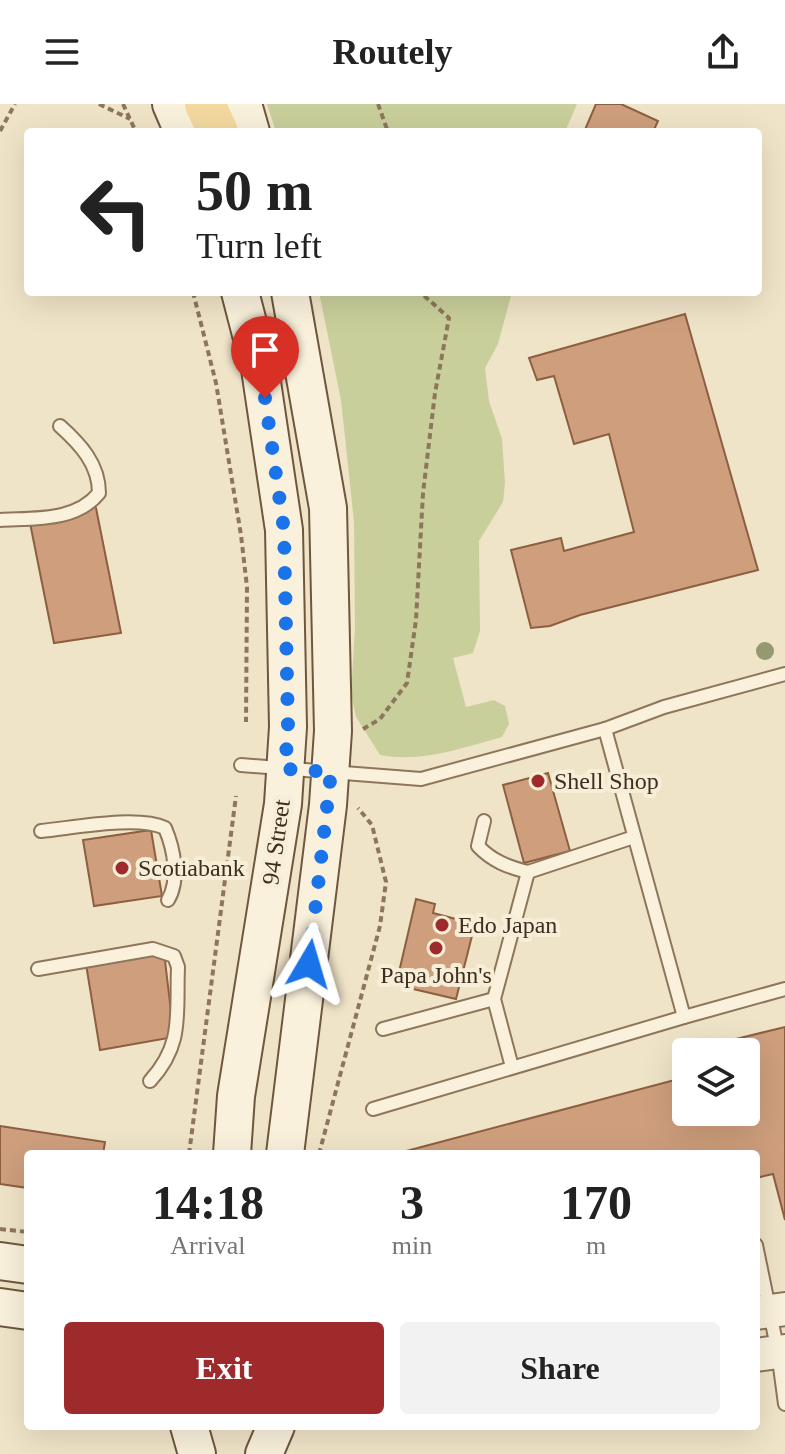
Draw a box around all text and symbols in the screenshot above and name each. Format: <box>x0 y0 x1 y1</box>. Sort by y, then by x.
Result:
icon: menu <box>40 30 84 74</box>
icon: share <box>701 30 745 74</box>
text: Routely <box>333 32 453 72</box>
icon: left <box>64 160 168 264</box>
text: 50 m <box>196 160 313 222</box>
text: Turn left <box>196 226 322 266</box>
pin <box>231 316 299 398</box>
icon: arrive <box>243 328 287 372</box>
place label: Shell Shop <box>554 768 659 794</box>
marker: Shell Shop <box>529 772 547 790</box>
street label: 94 Street <box>257 797 295 886</box>
place label: Scotiabank <box>138 855 245 881</box>
marker: Scotiabank <box>113 859 131 877</box>
place label: Edo Japan <box>458 912 557 938</box>
marker: Edo Japan <box>433 916 451 934</box>
position arrow <box>267 922 351 1006</box>
marker: Papa John's <box>427 939 445 957</box>
place label: Papa John's <box>380 962 492 988</box>
map controls <box>672 1038 760 1126</box>
button: layers <box>672 1038 760 1126</box>
text: 14:18 <box>152 1176 264 1229</box>
text: 3 <box>400 1176 424 1229</box>
text: 170 <box>560 1176 632 1229</box>
text: Arrival <box>170 1231 245 1260</box>
text: min <box>392 1231 432 1260</box>
text: m <box>586 1231 606 1260</box>
button: Exit <box>64 1322 384 1414</box>
button: Share <box>400 1322 720 1414</box>

